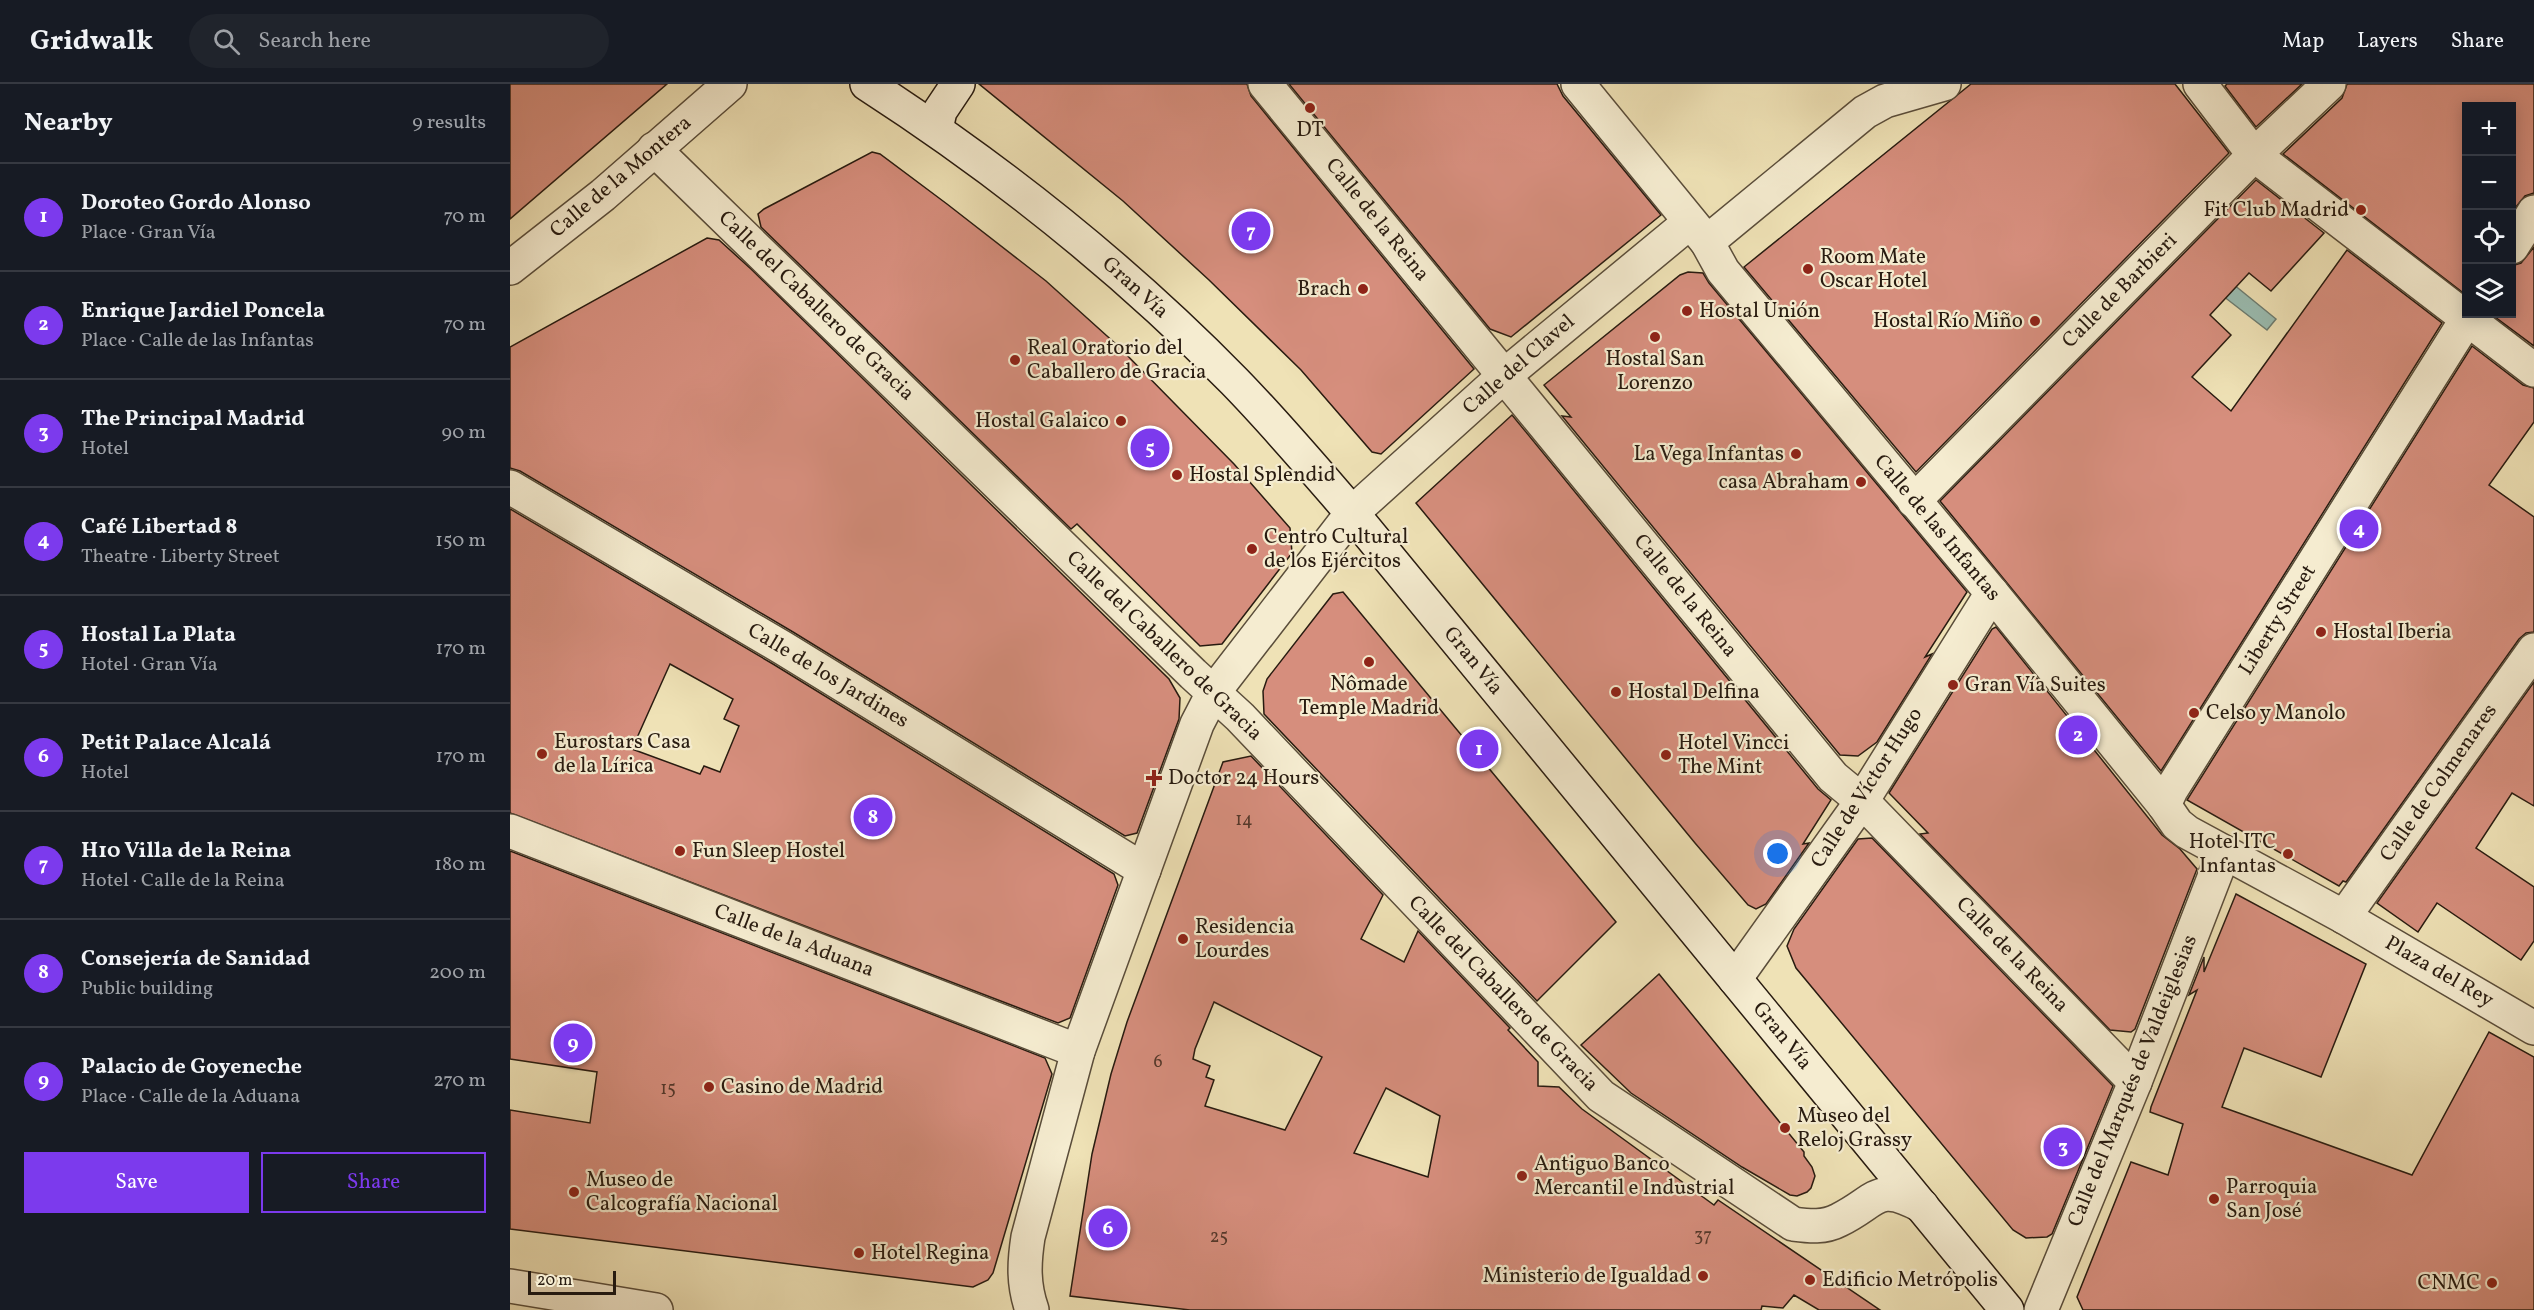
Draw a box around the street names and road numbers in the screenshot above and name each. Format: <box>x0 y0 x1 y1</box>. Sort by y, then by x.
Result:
street label: Calle de la Montera <box>544 109 698 245</box>
street label: Calle de la Reina <box>1318 152 1436 288</box>
street label: Calle del Caballero de Gracia <box>711 204 921 408</box>
street label: Calle de Barbieri <box>2056 227 2184 355</box>
street label: Gran Vía <box>1095 250 1175 326</box>
street label: Calle del Clavel <box>1457 308 1581 422</box>
street label: Calle de las Infantas <box>1867 448 2007 608</box>
street label: Calle de la Reina <box>1626 528 1744 664</box>
street label: Calle del Caballero de Gracia <box>1059 544 1269 748</box>
street label: Liberty Street <box>2232 559 2324 681</box>
street label: Calle de los Jardines <box>742 616 914 736</box>
street label: Gran Vía <box>1436 621 1510 701</box>
street label: Calle de Colmenares <box>2373 698 2505 868</box>
street label: Calle de Víctor Hugo <box>1804 702 1930 874</box>
street label: Calle del Caballero de Gracia <box>1401 889 1605 1099</box>
street label: Calle de la Reina <box>1949 891 2075 1019</box>
street label: Calle de la Aduana <box>710 897 878 985</box>
street label: Plaza del Rey <box>2379 929 2499 1015</box>
street label: Calle del Marqués de Valdeiglesias <box>2061 931 2205 1231</box>
street label: Gran Vía <box>1745 996 1819 1076</box>

